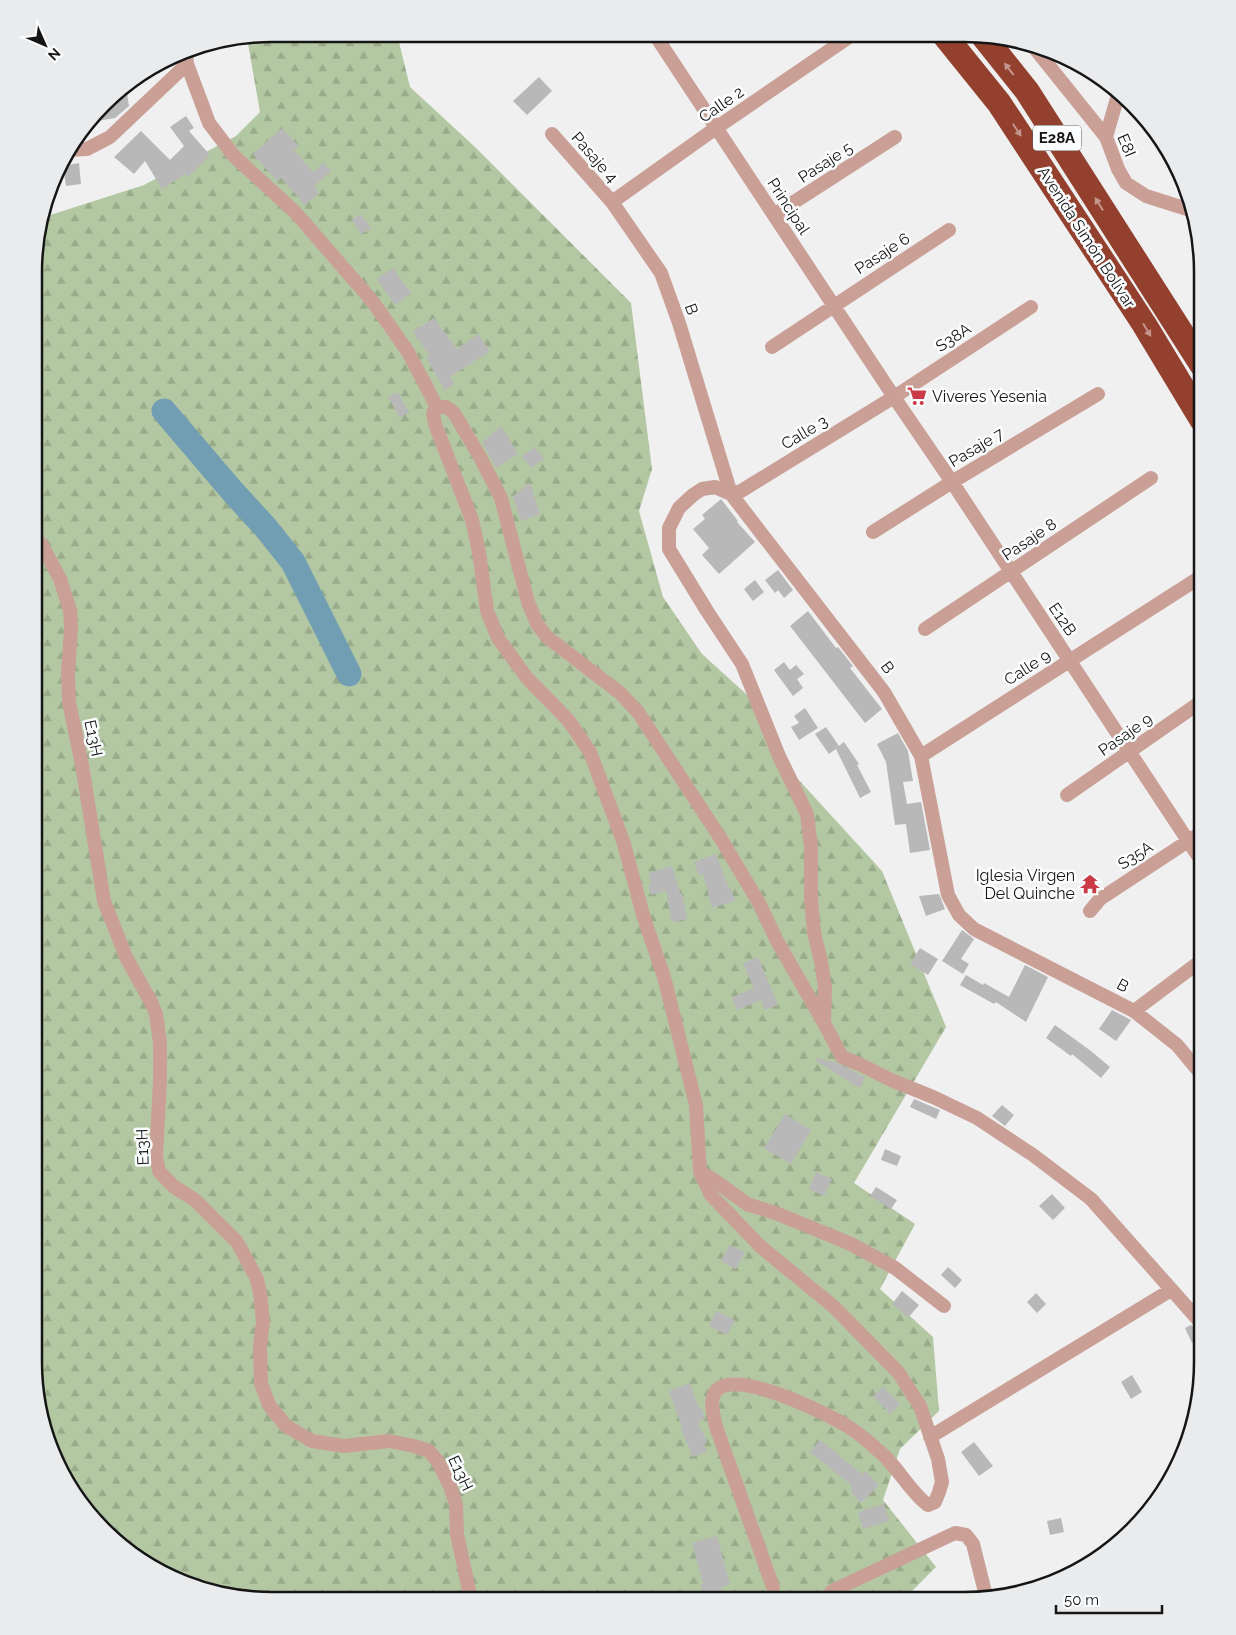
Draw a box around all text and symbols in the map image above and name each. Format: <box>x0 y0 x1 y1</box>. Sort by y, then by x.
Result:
north arrow <box>20 20 70 70</box>
text: N <box>45 45 64 64</box>
one-way arrow <box>1004 62 1015 75</box>
street label: Calle 2 <box>695 82 747 127</box>
one-way arrow <box>1012 123 1022 137</box>
road number: E28A <box>1033 126 1081 150</box>
street label: Pasaje 4 <box>567 128 622 187</box>
street label: E8I <box>1113 131 1140 160</box>
street label: Pasaje 5 <box>795 138 856 187</box>
street label: Avenida Simón Bolívar <box>1034 163 1140 312</box>
street label: Principal <box>763 174 814 239</box>
one-way arrow <box>1094 197 1103 211</box>
street label: Pasaje 6 <box>851 229 913 278</box>
street label: B <box>681 301 702 317</box>
street label: S38A <box>932 319 975 356</box>
one-way arrow <box>1143 323 1152 336</box>
supermarket icon: Viveres Yesenia <box>906 385 928 407</box>
place label: Viveres Yesenia <box>932 387 1047 406</box>
street label: Calle 3 <box>778 411 831 454</box>
street label: Pasaje 7 <box>945 423 1008 471</box>
street label: Pasaje 8 <box>998 514 1060 565</box>
street label: E12B <box>1045 599 1080 639</box>
street label: Calle 9 <box>1001 645 1054 689</box>
street label: B <box>877 657 898 677</box>
street label: Pasaje 9 <box>1095 709 1156 760</box>
street label: E13H <box>80 718 107 758</box>
street label: S35A <box>1114 837 1156 874</box>
place label: Iglesia Virgen Del Quinche <box>976 866 1075 903</box>
temple icon: Iglesia Virgen Del Quinche <box>1079 873 1101 895</box>
street label: B <box>1114 975 1132 996</box>
street label: E13H <box>132 1128 153 1166</box>
street label: E13H <box>444 1452 477 1494</box>
scale bar <box>1056 1582 1162 1614</box>
text: 50 m <box>1064 1591 1099 1609</box>

